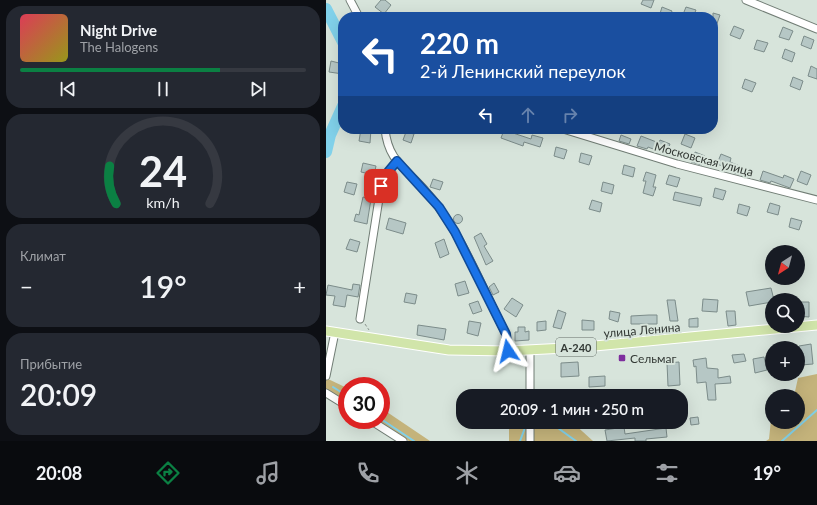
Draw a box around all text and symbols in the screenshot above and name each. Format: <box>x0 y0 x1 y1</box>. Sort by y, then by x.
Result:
text: Night Drive <box>80 21 157 39</box>
text: 220 m <box>420 26 499 60</box>
icon: left <box>354 28 406 80</box>
text: The Halogens <box>80 39 158 55</box>
text: 2-й Ленинский переулок <box>420 60 626 82</box>
icon: previous <box>57 78 79 100</box>
icon: pause <box>152 78 174 100</box>
icon: next <box>247 78 269 100</box>
icon: left <box>475 104 497 126</box>
icon: ahead <box>517 104 539 126</box>
icon: right <box>559 104 581 126</box>
street label: Московская улица <box>653 139 755 179</box>
text: 24 <box>139 146 187 196</box>
pin <box>364 169 398 203</box>
icon: arrive <box>370 175 392 197</box>
text: km/h <box>146 194 180 211</box>
north arrow <box>765 245 805 285</box>
map controls <box>765 245 805 429</box>
text: Климат <box>20 248 66 264</box>
text: 19° <box>139 268 187 304</box>
text: − <box>20 273 33 300</box>
text: + <box>293 273 306 300</box>
button: search <box>765 293 805 333</box>
street label: улица Ленина <box>603 319 681 341</box>
position arrow <box>487 330 529 372</box>
road number: А-240 <box>556 338 596 356</box>
button: + <box>765 341 805 381</box>
place label: Сельмаг <box>630 351 676 366</box>
marker: Сельмаг <box>617 353 627 363</box>
text: Прибытие <box>20 356 82 372</box>
text: 20:09 <box>20 376 97 412</box>
speed limit sign: 30 <box>338 377 390 429</box>
button: − <box>765 389 805 429</box>
text: 20:09 · 1 мин · 250 m <box>500 400 644 418</box>
icon: directions <box>154 459 182 487</box>
icon: music <box>254 459 282 487</box>
icon: phone <box>354 459 382 487</box>
icon: climate <box>453 459 481 487</box>
icon: car <box>553 459 581 487</box>
icon: filters <box>653 459 681 487</box>
text: 20:08 <box>36 462 82 484</box>
text: 19° <box>753 462 781 484</box>

